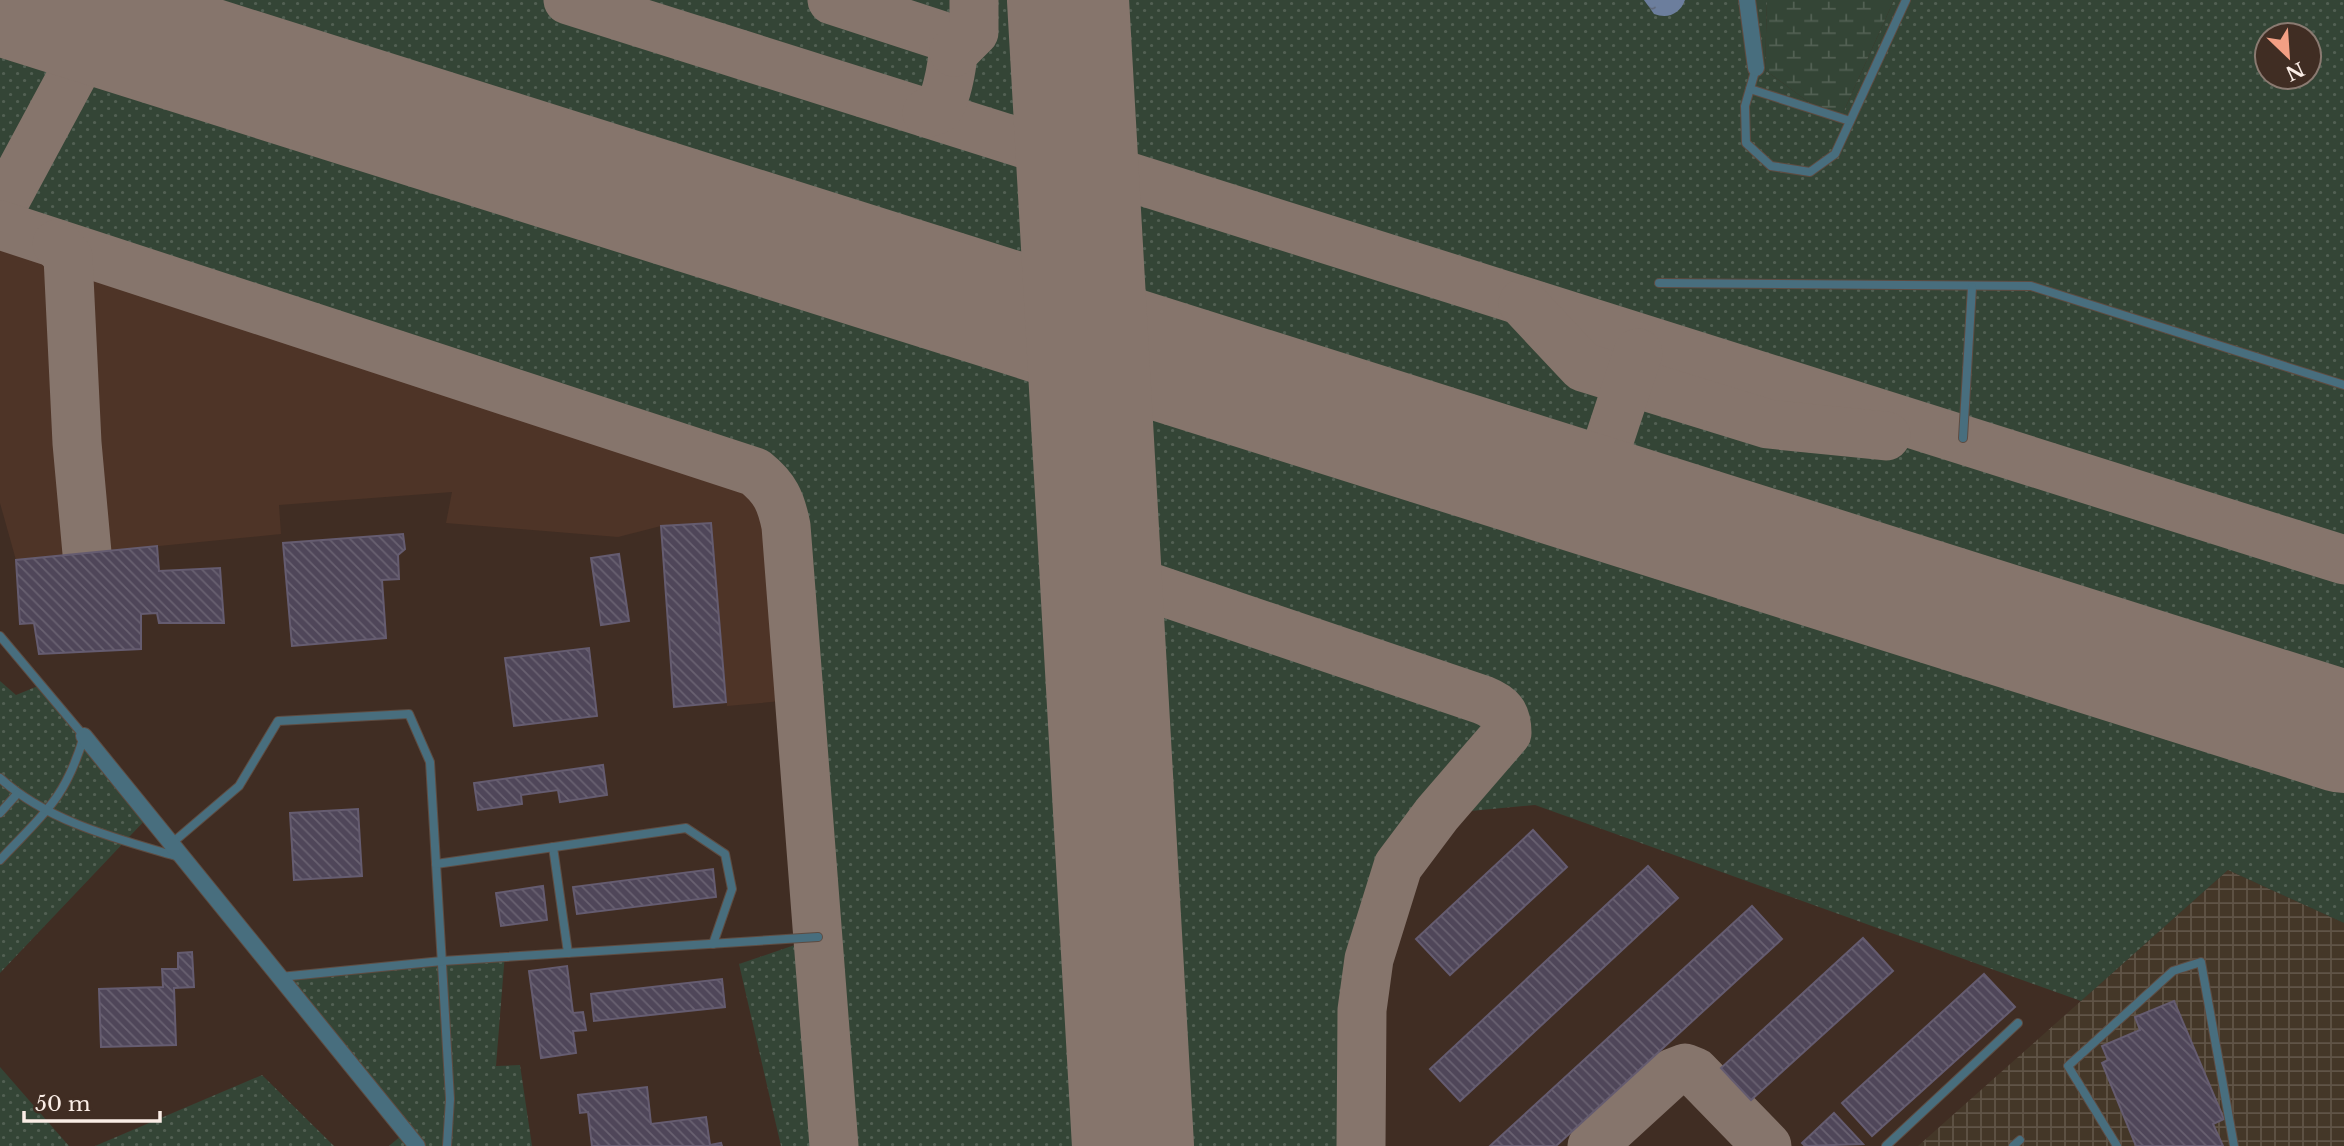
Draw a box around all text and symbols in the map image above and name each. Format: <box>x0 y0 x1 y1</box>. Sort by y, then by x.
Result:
north arrow <box>2253 21 2323 91</box>
text: N <box>2282 57 2308 85</box>
scale bar <box>24 1080 161 1124</box>
text: 50 m <box>35 1091 91 1117</box>

